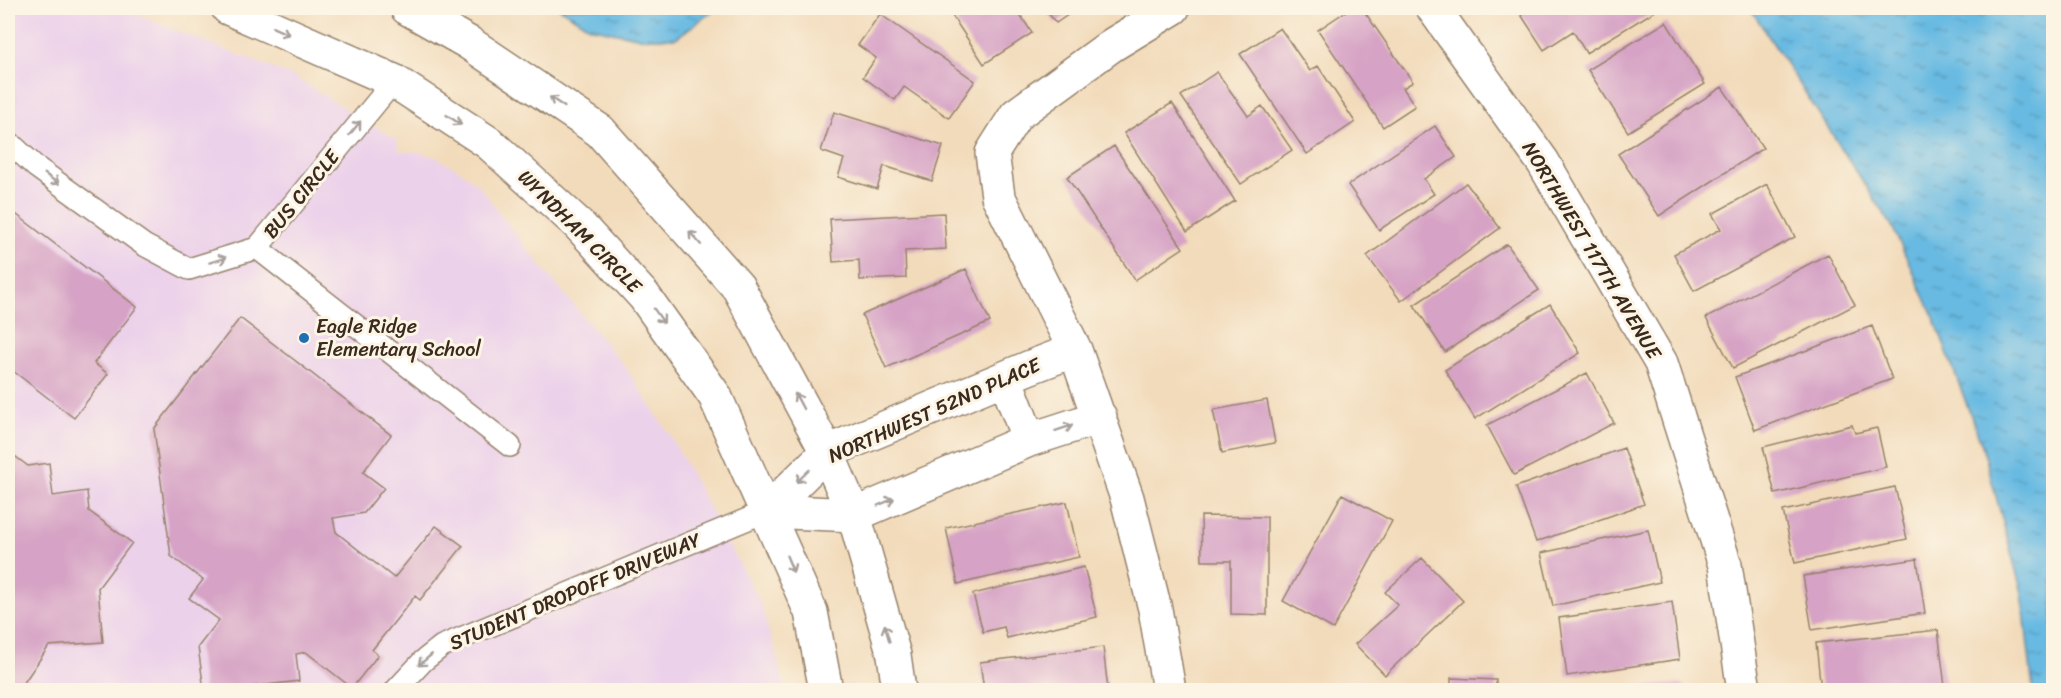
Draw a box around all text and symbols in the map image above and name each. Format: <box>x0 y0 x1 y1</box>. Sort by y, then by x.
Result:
one-way arrow <box>272 26 290 37</box>
one-way arrow <box>548 95 565 108</box>
one-way arrow <box>446 113 463 126</box>
one-way arrow <box>349 120 362 136</box>
street label: NORTHWEST 117TH AVENUE <box>1512 134 1672 368</box>
street label: BUS CIRCLE <box>254 140 350 247</box>
street label: WYNDHAM CIRCLE <box>509 161 651 303</box>
one-way arrow <box>44 173 60 185</box>
one-way arrow <box>688 230 702 245</box>
one-way arrow <box>208 254 227 265</box>
one-way arrow <box>652 308 665 324</box>
place label: Eagle Ridge Elementary School <box>316 309 481 367</box>
marker: Eagle Ridge Elementary School <box>297 331 311 345</box>
street label: NORTHWEST 52ND PLACE <box>822 347 1048 473</box>
one-way arrow <box>793 393 805 410</box>
one-way arrow <box>1054 422 1073 433</box>
one-way arrow <box>796 468 811 482</box>
one-way arrow <box>876 496 894 507</box>
street label: STUDENT DROPOFF DRIVEWAY <box>444 522 708 660</box>
one-way arrow <box>785 555 796 573</box>
one-way arrow <box>881 624 893 643</box>
one-way arrow <box>418 653 433 667</box>

